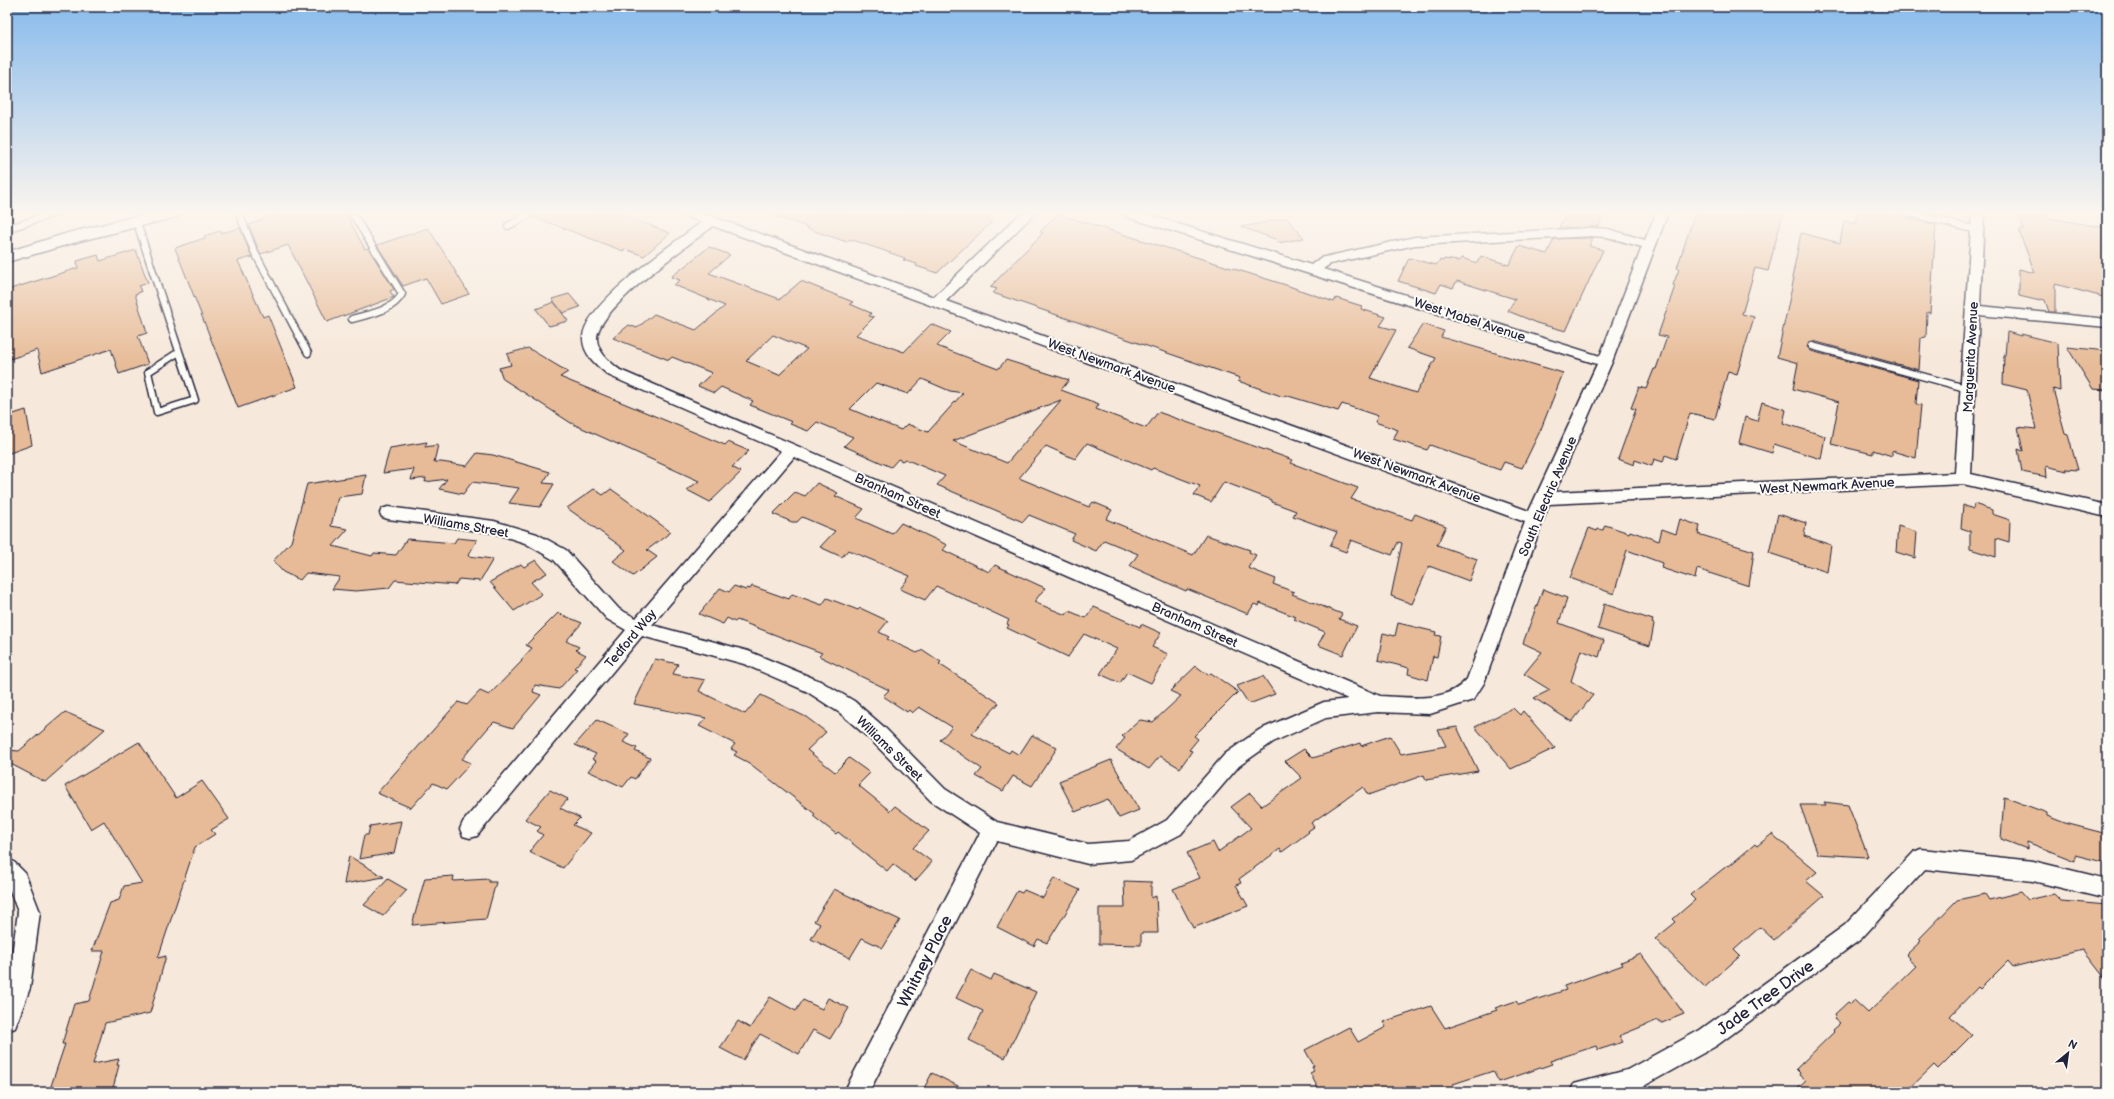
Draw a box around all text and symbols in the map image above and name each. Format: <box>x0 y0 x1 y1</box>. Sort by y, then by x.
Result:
street label: West Mabel Avenue <box>1412 294 1528 346</box>
street label: Marguerita Avenue <box>1960 301 1982 413</box>
street label: West Newmark Avenue <box>1045 335 1178 397</box>
street label: South Electric Avenue <box>1515 434 1581 559</box>
street label: West Newmark Avenue <box>1350 445 1483 507</box>
street label: Branham Street <box>852 470 943 522</box>
street label: West Newmark Avenue <box>1759 474 1895 498</box>
street label: Williams Street <box>422 511 510 541</box>
street label: Branham Street <box>1149 599 1240 651</box>
street label: Tedford Way <box>602 606 660 671</box>
street label: Williams Street <box>853 713 926 785</box>
street label: Whitney Place <box>894 912 957 1011</box>
street label: Jade Tree Drive <box>1714 957 1818 1040</box>
north arrow <box>2048 1033 2088 1073</box>
text: N <box>2066 1037 2079 1052</box>

